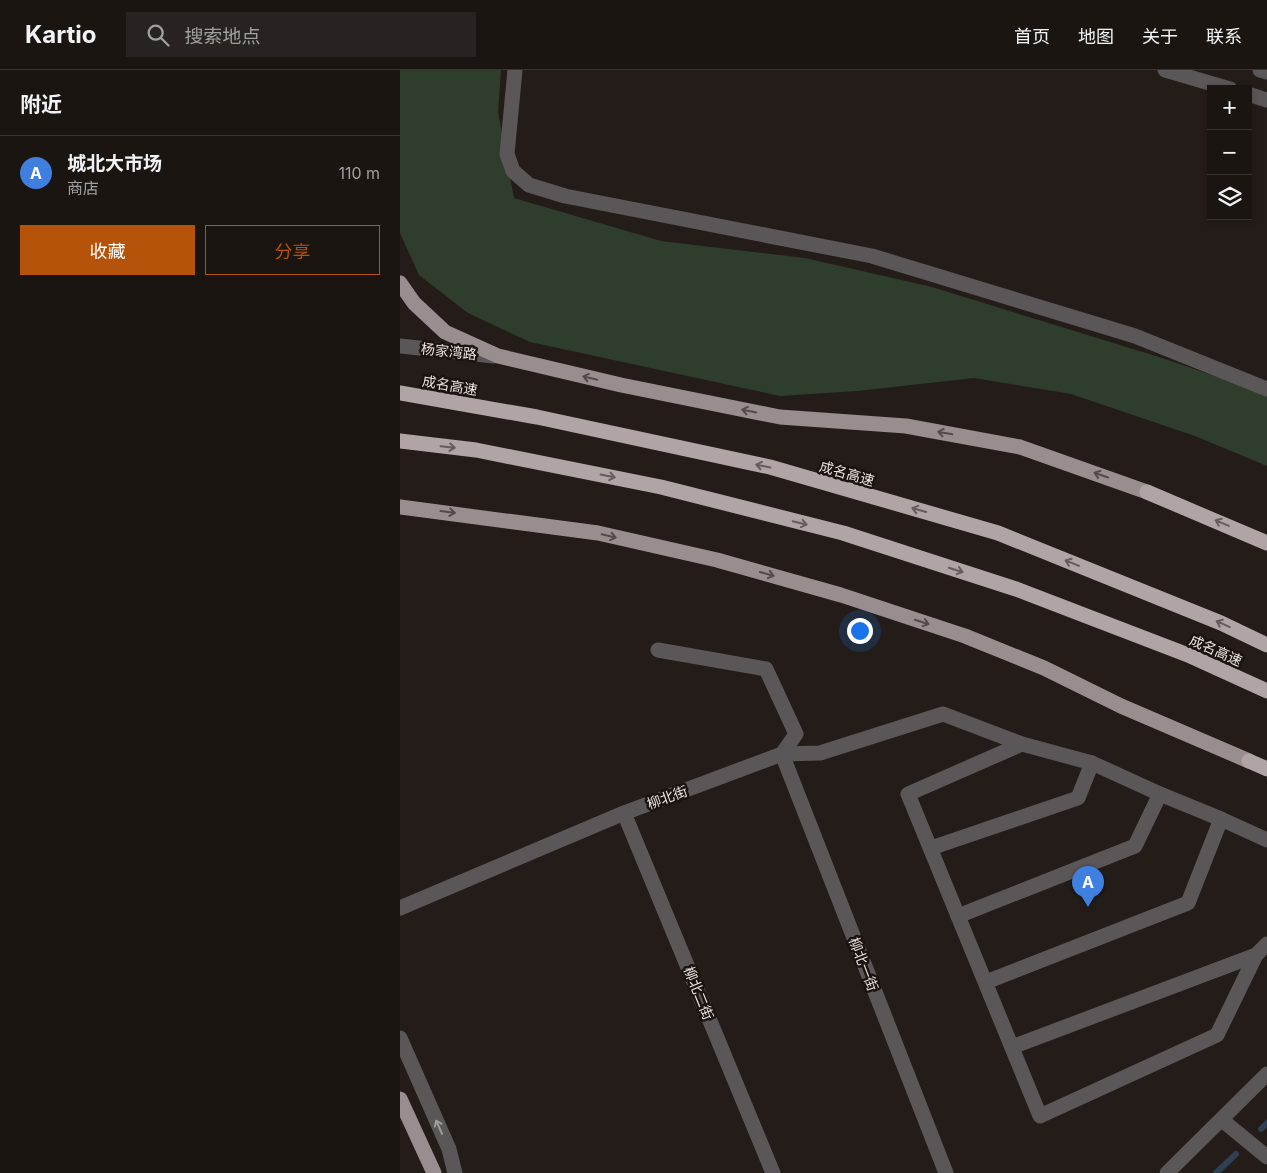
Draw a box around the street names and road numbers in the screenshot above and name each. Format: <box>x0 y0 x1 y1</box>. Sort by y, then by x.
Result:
street label: 杨家湾路 <box>420 340 478 362</box>
street label: 成名高速 <box>421 372 479 398</box>
street label: 成名高速 <box>818 457 876 489</box>
street label: 成名高速 <box>1187 631 1245 669</box>
street label: 柳北街 <box>644 782 690 812</box>
street label: 柳北一街 <box>846 935 882 993</box>
street label: 柳北二街 <box>681 964 717 1022</box>

